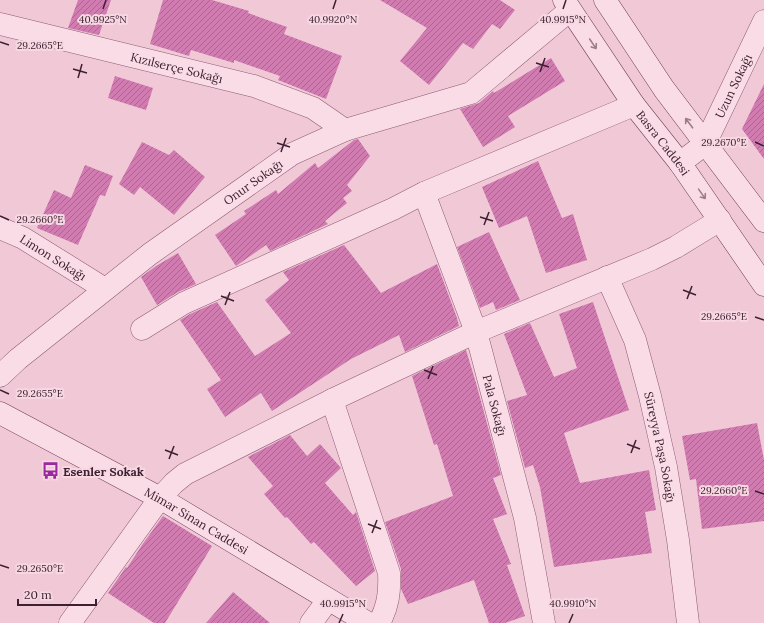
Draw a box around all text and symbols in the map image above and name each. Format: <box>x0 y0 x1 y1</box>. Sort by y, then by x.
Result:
text: 40.9925°N <box>79 13 127 26</box>
text: 40.9920°N <box>309 13 358 26</box>
text: 40.9915°N <box>540 13 587 26</box>
one-way arrow <box>589 38 597 49</box>
text: 29.2665°E <box>17 39 63 52</box>
street label: Kızılserçe Sokağı <box>129 49 224 86</box>
street label: Uzun Sokağı <box>711 51 755 120</box>
street label: Basra Caddesi <box>634 107 693 178</box>
one-way arrow <box>685 117 694 128</box>
text: 29.2670°E <box>701 136 747 149</box>
street label: Onur Sokağı <box>220 156 285 208</box>
one-way arrow <box>698 189 706 200</box>
text: 29.2660°E <box>17 213 63 226</box>
street label: Limon Sokağı <box>18 231 89 283</box>
text: 29.2665°E <box>701 310 747 323</box>
street label: Pala Sokağı <box>480 373 511 437</box>
text: 29.2655°E <box>17 387 63 400</box>
street label: Süreyya Paşa Sokağı <box>642 390 679 503</box>
bus stop icon: Esenler Sokak <box>40 461 60 481</box>
place label: Esenler Sokak <box>63 464 144 479</box>
street label: Mimar Sinan Caddesi <box>142 484 251 557</box>
text: 29.2660°E <box>701 484 747 497</box>
text: 29.2650°E <box>17 562 63 575</box>
scale bar <box>18 581 96 607</box>
text: 20 m <box>24 587 52 602</box>
text: 40.9915°N <box>320 597 367 610</box>
text: 40.9910°N <box>549 597 597 610</box>

